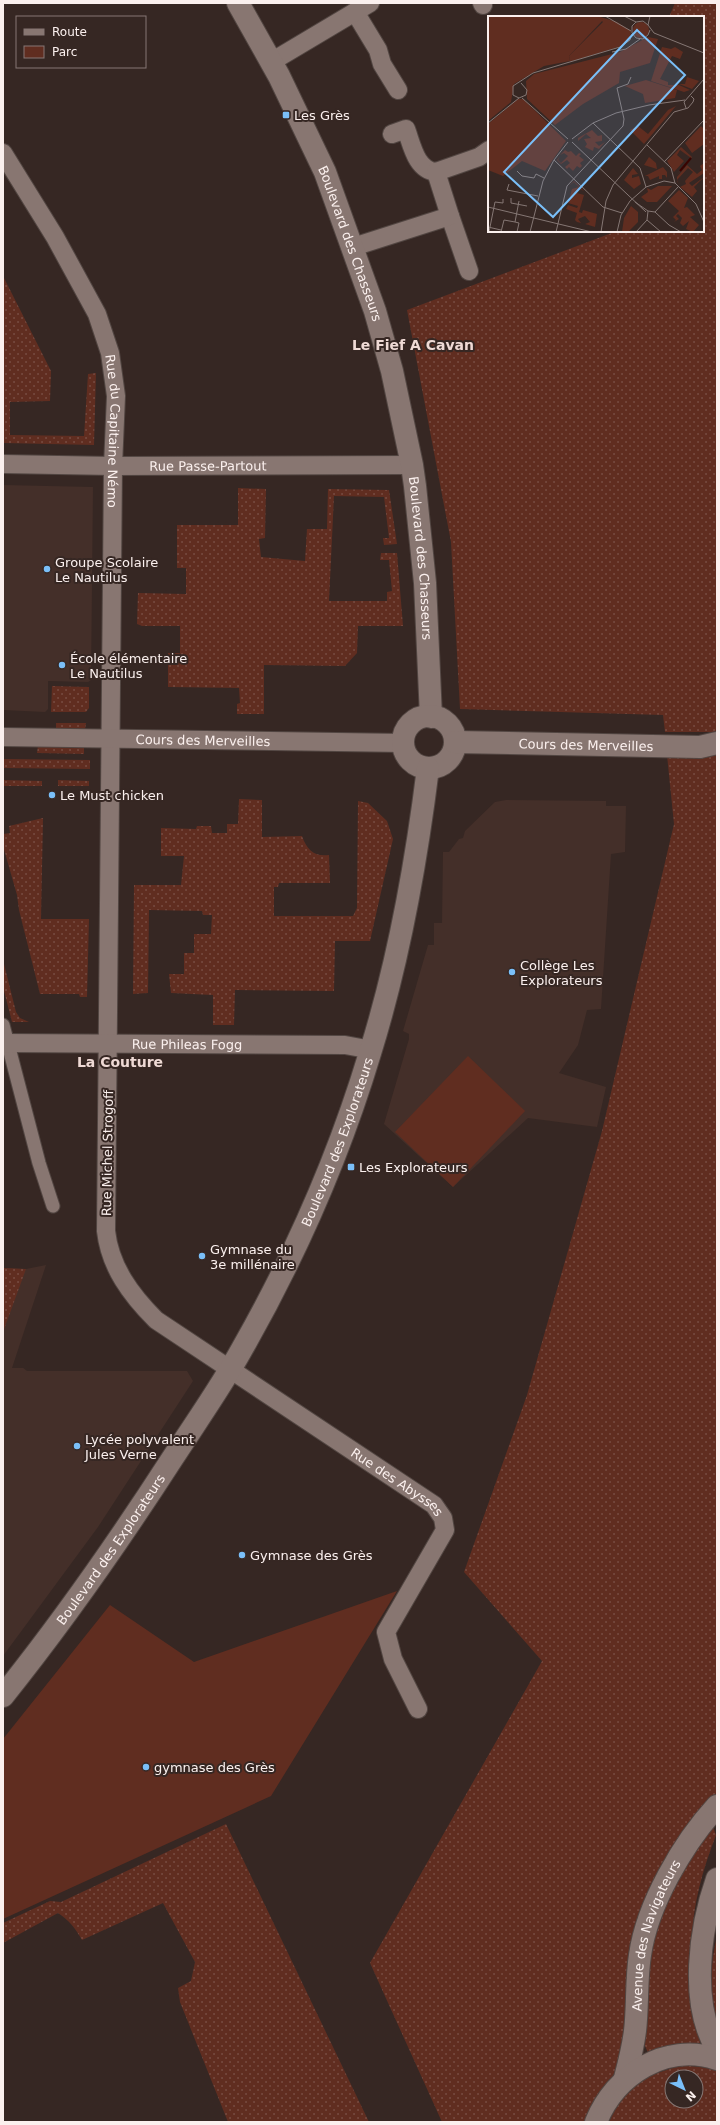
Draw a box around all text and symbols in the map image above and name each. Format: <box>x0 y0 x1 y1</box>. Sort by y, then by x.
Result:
legend <box>16 16 146 68</box>
inset map <box>488 16 704 232</box>
text: Route <box>52 25 87 39</box>
text: Parc <box>52 45 77 59</box>
place label: Les Grès <box>294 108 350 123</box>
marker: Les Grès <box>281 110 291 120</box>
street label: Boulevard des Chasseurs <box>315 163 385 323</box>
district label: Le Fief A Cavan <box>352 337 474 353</box>
street label: Rue du Capitaine Némo <box>102 353 123 508</box>
street label: Rue Passe-Partout <box>149 458 267 474</box>
street label: Boulevard des Chasseurs <box>406 475 435 641</box>
place label: Groupe Scolaire Le Nautilus <box>55 555 158 585</box>
marker: Groupe Scolaire Le Nautilus <box>42 564 52 574</box>
place label: École élémentaire Le Nautilus <box>70 651 187 681</box>
marker: École élémentaire Le Nautilus <box>57 660 67 670</box>
street label: Cours des Merveilles <box>136 732 271 749</box>
street label: Cours des Merveilles <box>518 736 654 754</box>
place label: Le Must chicken <box>60 788 164 803</box>
marker: Le Must chicken <box>47 790 57 800</box>
place label: Collège Les Explorateurs <box>520 958 603 988</box>
marker: Collège Les Explorateurs <box>507 967 517 977</box>
street label: Rue Phileas Fogg <box>132 1037 242 1052</box>
district label: La Couture <box>77 1054 163 1070</box>
street label: Boulevard des Explorateurs <box>299 1055 376 1229</box>
street label: Rue Michel Strogoff <box>99 1089 116 1216</box>
place label: Les Explorateurs <box>359 1160 468 1175</box>
marker: Les Explorateurs <box>346 1162 356 1172</box>
place label: Gymnase du 3e millénaire <box>210 1242 295 1272</box>
marker: Gymnase du 3e millénaire <box>197 1251 207 1261</box>
place label: Lycée polyvalent Jules Verne <box>84 1432 194 1462</box>
marker: Lycée polyvalent Jules Verne <box>72 1441 82 1451</box>
street label: Rue des Abysses <box>348 1445 446 1519</box>
street label: Boulevard des Explorateurs <box>54 1471 168 1628</box>
place label: Gymnase des Grès <box>250 1548 373 1563</box>
marker: Gymnase des Grès <box>237 1550 247 1560</box>
place label: gymnase des Grès <box>154 1760 275 1775</box>
marker: gymnase des Grès <box>141 1762 151 1772</box>
street label: Avenue des Navigateurs <box>630 1857 684 2012</box>
north arrow <box>664 2069 704 2109</box>
text: N <box>683 2088 698 2104</box>

